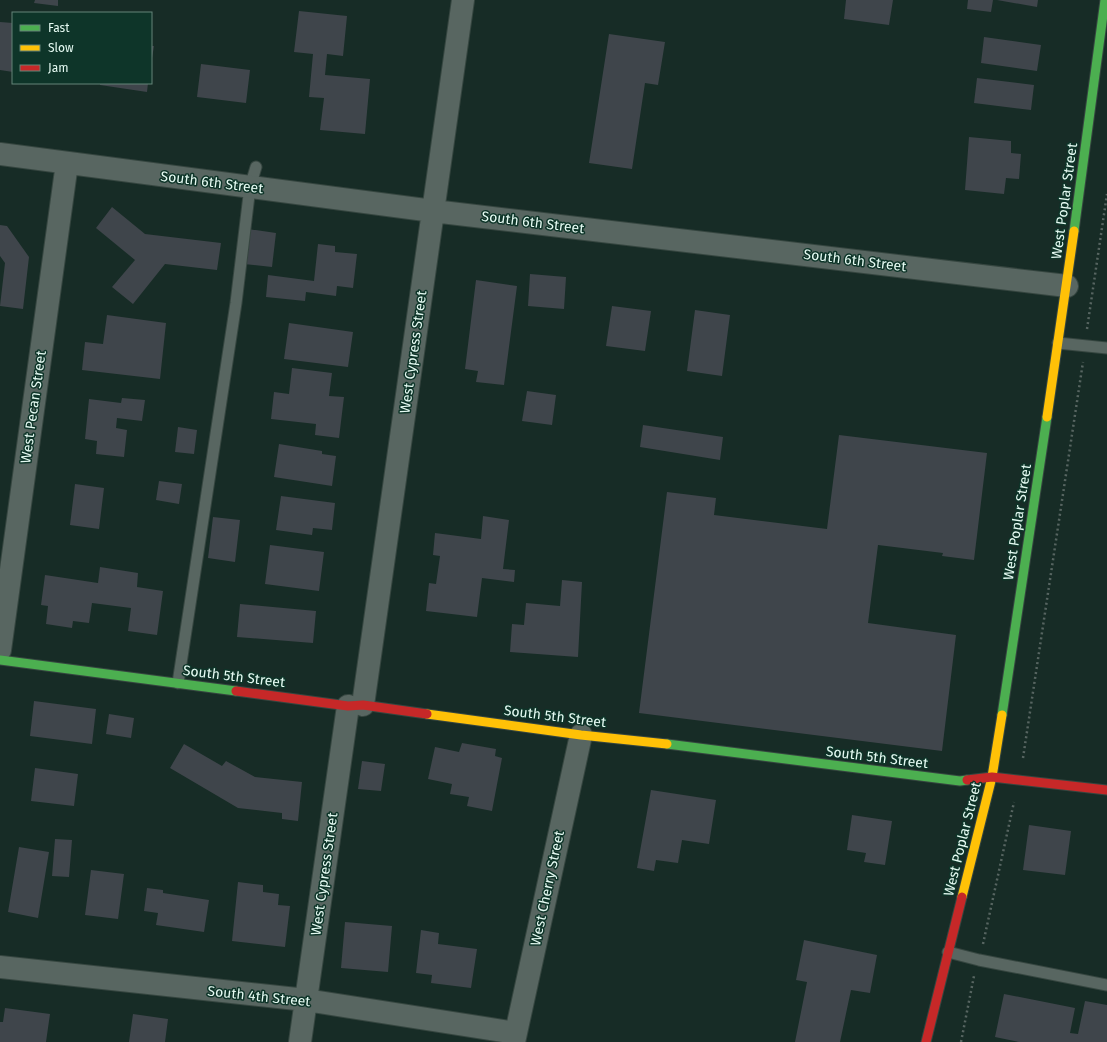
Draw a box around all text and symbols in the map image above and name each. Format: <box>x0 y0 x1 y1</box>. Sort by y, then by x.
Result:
legend <box>12 12 152 84</box>
text: Fast <box>48 21 70 35</box>
text: Slow <box>48 41 74 55</box>
text: Jam <box>48 61 68 75</box>
street label: West Poplar Street <box>1048 141 1081 260</box>
street label: South 6th Street <box>160 168 265 197</box>
street label: South 6th Street <box>481 208 586 237</box>
street label: South 6th Street <box>803 246 908 275</box>
street label: West Cypress Street <box>396 289 431 415</box>
street label: West Pecan Street <box>17 349 50 465</box>
street label: West Poplar Street <box>1000 462 1035 581</box>
street label: South 5th Street <box>182 662 287 691</box>
street label: South 5th Street <box>503 702 608 731</box>
street label: South 5th Street <box>825 743 930 772</box>
street label: West Poplar Street <box>940 779 985 898</box>
street label: West Cypress Street <box>307 811 342 937</box>
street label: West Cherry Street <box>527 828 568 947</box>
street label: South 4th Street <box>207 983 312 1010</box>

